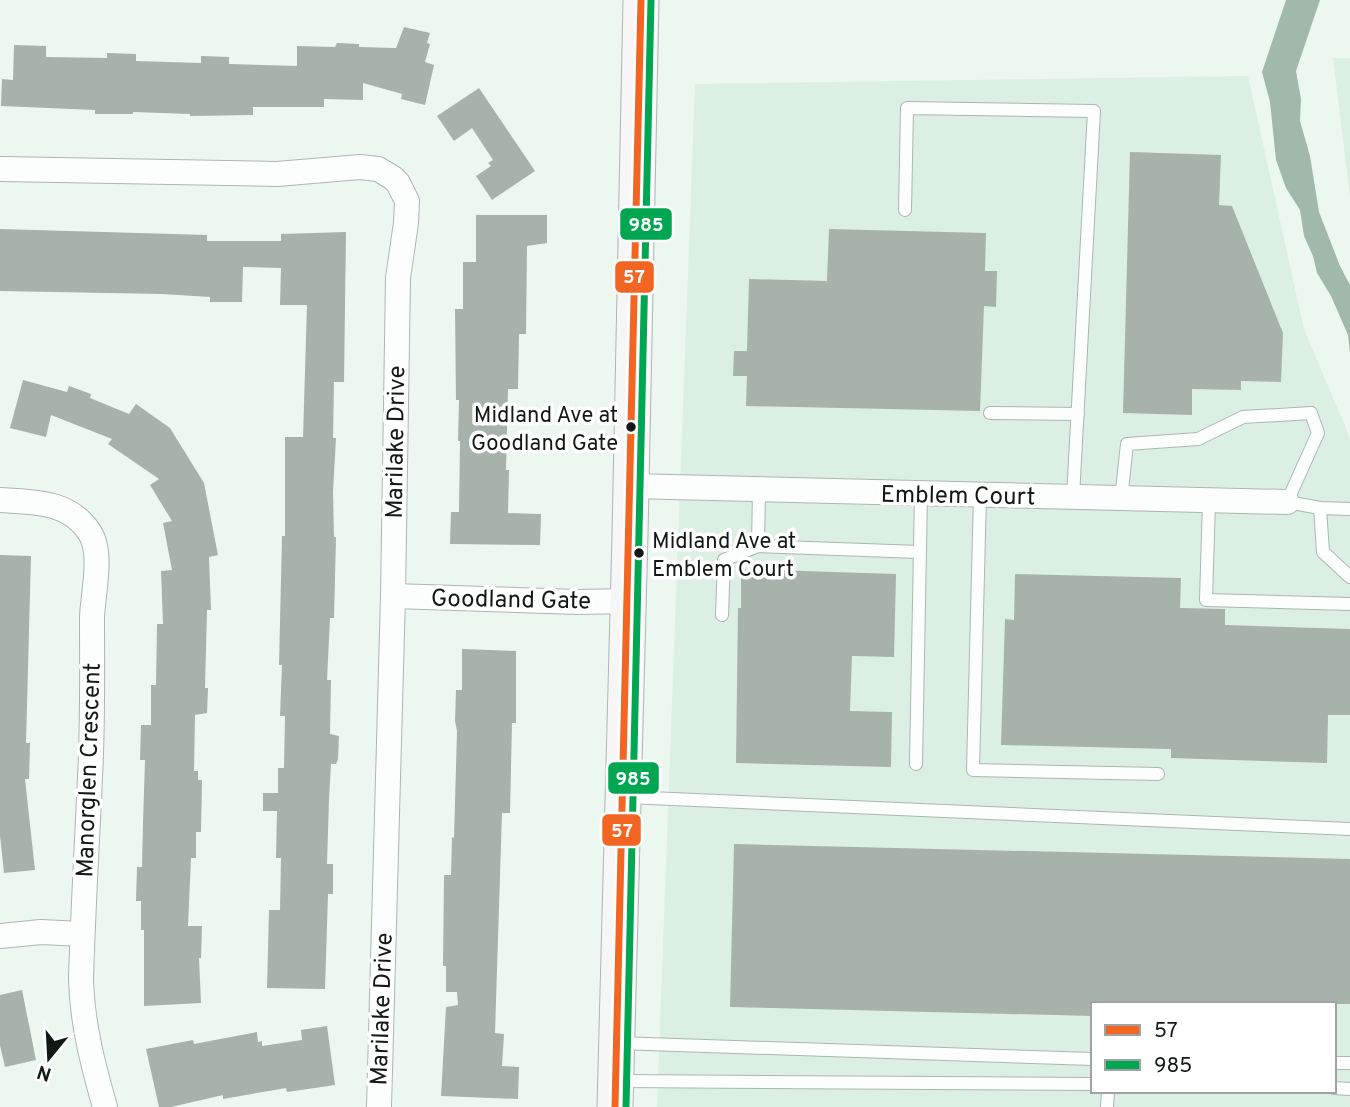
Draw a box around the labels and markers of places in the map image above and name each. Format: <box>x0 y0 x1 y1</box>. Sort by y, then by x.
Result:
place label: Midland Ave at Goodland Gate <box>471 403 618 458</box>
marker: Midland Ave at Goodland Gate <box>624 420 638 434</box>
place label: Midland Ave at Emblem Court <box>652 529 796 584</box>
marker: Midland Ave at Emblem Court <box>632 546 646 560</box>

